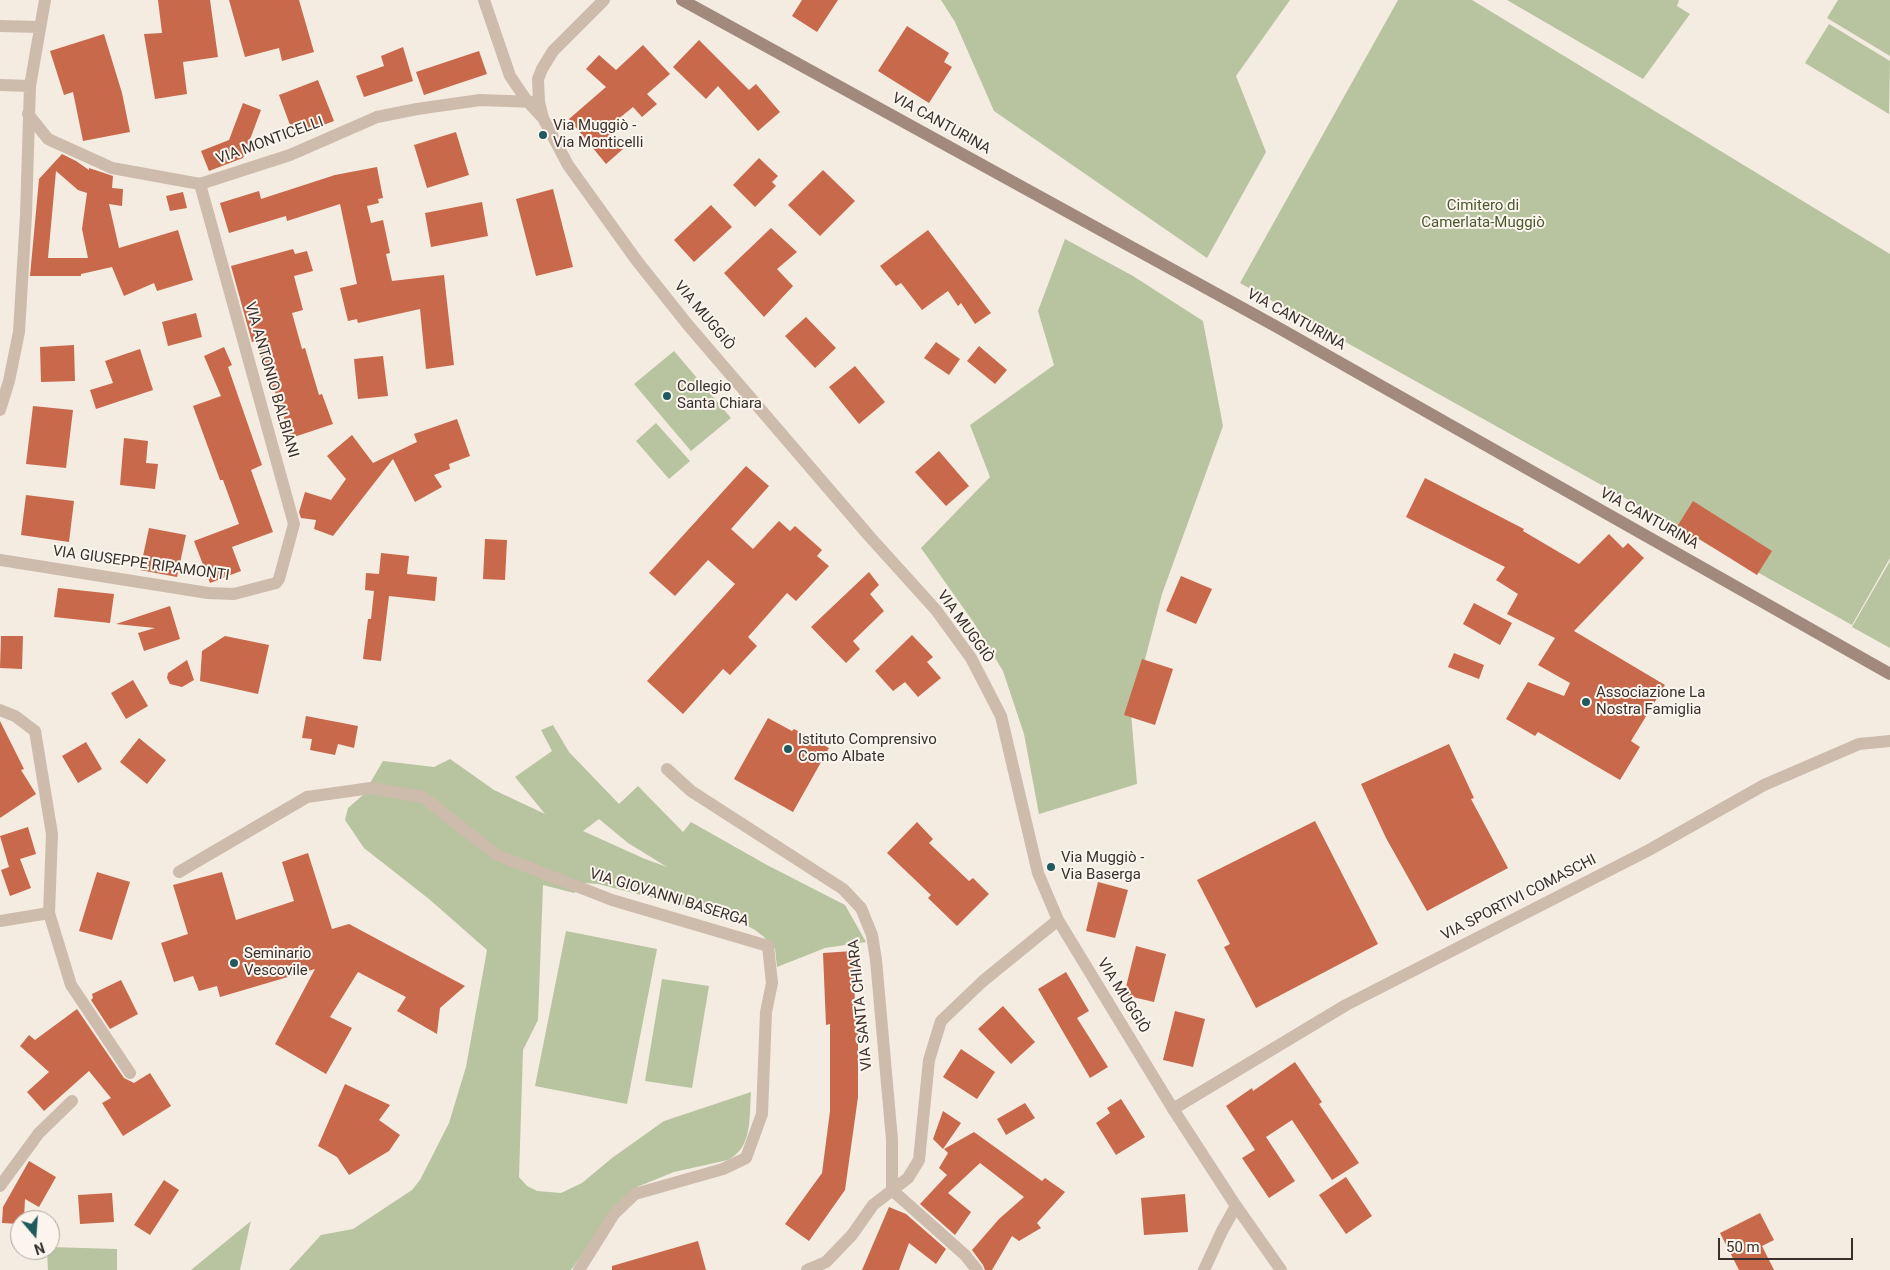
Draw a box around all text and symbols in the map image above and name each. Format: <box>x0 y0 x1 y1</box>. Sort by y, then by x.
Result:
street label: VIA CANTURINA <box>889 89 993 159</box>
street label: VIA MONTICELLI <box>214 113 326 169</box>
place label: Via Muggiò - Via Monticelli <box>553 117 643 152</box>
marker: Via Muggiò - Via Monticelli <box>537 129 549 141</box>
park label: Cimitero di Camerlata-Muggiò <box>1421 197 1545 232</box>
street label: VIA MUGGIÒ <box>670 278 738 354</box>
street label: VIA CANTURINA <box>1244 285 1348 355</box>
street label: VIA ANTONIO BALBIANI <box>240 300 302 460</box>
place label: Collegio Santa Chiara <box>677 378 762 413</box>
marker: Collegio Santa Chiara <box>661 390 673 402</box>
street label: VIA CANTURINA <box>1597 484 1701 554</box>
street label: VIA GIUSEPPE RIPAMONTI <box>51 543 231 585</box>
street label: VIA MUGGIÒ <box>933 587 997 667</box>
place label: Associazione La Nostra Famiglia <box>1596 684 1705 719</box>
marker: Associazione La Nostra Famiglia <box>1580 696 1592 708</box>
place label: Istituto Comprensivo Como Albate <box>798 731 937 766</box>
marker: Istituto Comprensivo Como Albate <box>782 743 794 755</box>
place label: Via Muggiò - Via Baserga <box>1061 849 1144 884</box>
street label: VIA SPORTIVI COMASCHI <box>1438 851 1600 945</box>
marker: Via Muggiò - Via Baserga <box>1045 861 1057 873</box>
street label: VIA GIOVANNI BASERGA <box>587 865 751 931</box>
street label: VIA SANTA CHIARA <box>845 939 877 1071</box>
place label: Seminario Vescovile <box>244 945 311 980</box>
street label: VIA MUGGIÒ <box>1093 955 1153 1037</box>
marker: Seminario Vescovile <box>228 957 240 969</box>
north arrow <box>10 1210 60 1260</box>
scale bar <box>1720 1228 1855 1260</box>
text: 50 m <box>1726 1238 1760 1256</box>
text: N <box>32 1239 47 1257</box>

